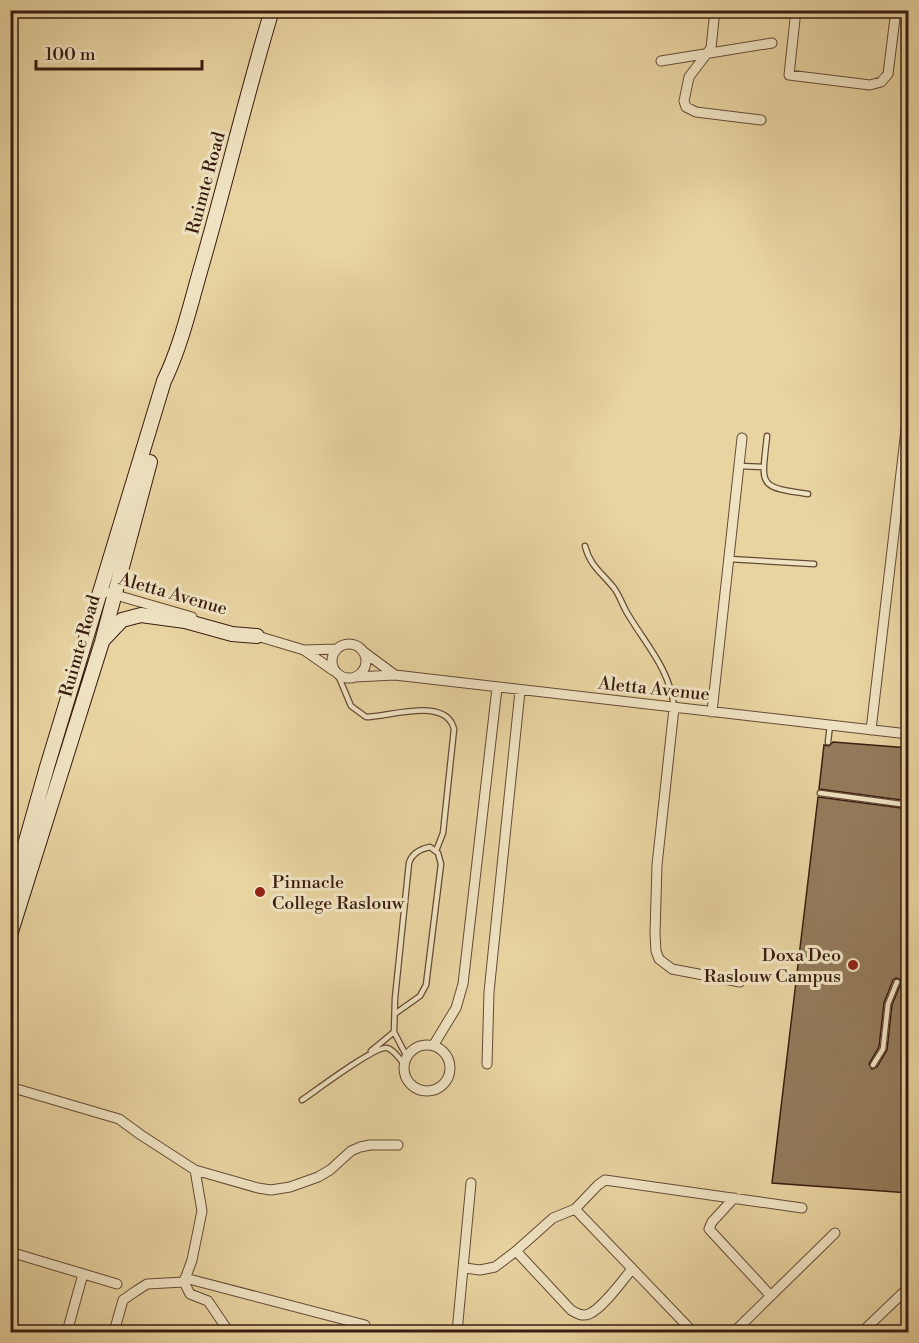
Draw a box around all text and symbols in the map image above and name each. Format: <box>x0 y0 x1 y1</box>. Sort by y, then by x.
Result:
scale bar <box>36 33 202 71</box>
text: 100 m <box>45 43 96 66</box>
street label: Ruimte Road <box>181 128 231 237</box>
street label: Aletta Avenue <box>115 567 230 620</box>
street label: Ruimte Road <box>54 592 106 700</box>
street label: Aletta Avenue <box>596 672 711 706</box>
place label: Pinnacle College Raslouw <box>272 871 405 915</box>
marker: Pinnacle College Raslouw <box>253 885 267 899</box>
place label: Doxa Deo Raslouw Campus <box>704 944 841 988</box>
marker: Doxa Deo Raslouw Campus <box>846 958 860 972</box>

